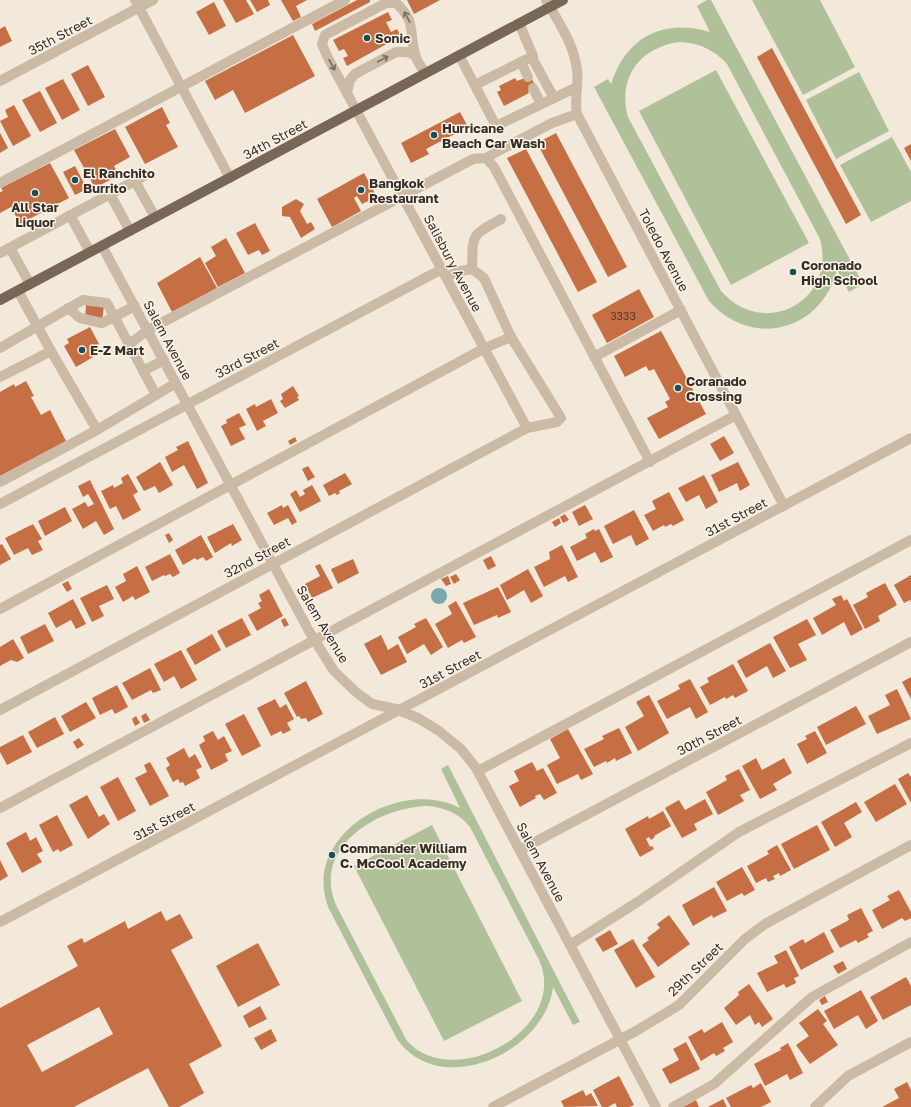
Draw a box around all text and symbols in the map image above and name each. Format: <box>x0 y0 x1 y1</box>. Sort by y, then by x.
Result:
street label: 35th Street <box>25 11 95 59</box>
one-way arrow <box>403 11 411 23</box>
place label: Sonic <box>375 30 411 46</box>
marker: Sonic <box>362 33 372 43</box>
one-way arrow <box>376 55 388 62</box>
one-way arrow <box>328 59 336 71</box>
street label: 34th Street <box>240 115 310 163</box>
place label: Hurricane Beach Car Wash <box>442 120 545 151</box>
marker: Hurricane Beach Car Wash <box>429 130 439 140</box>
place label: El Ranchito Burrito <box>83 165 155 196</box>
marker: El Ranchito Burrito <box>70 175 80 185</box>
place label: Bangkok Restaurant <box>369 175 439 206</box>
marker: Bangkok Restaurant <box>356 185 366 195</box>
marker: All Star Liquor <box>30 188 40 198</box>
place label: All Star Liquor <box>11 199 59 230</box>
street label: Toledo Avenue <box>636 206 692 294</box>
street label: Salisbury Avenue <box>421 212 485 314</box>
place label: Coronado High School <box>801 257 878 288</box>
marker: Coronado High School <box>788 267 798 277</box>
street label: Salem Avenue <box>140 297 196 383</box>
house number: 3333 <box>610 309 636 322</box>
street label: 33rd Street <box>212 335 282 381</box>
place label: E-Z Mart <box>90 342 144 358</box>
marker: E-Z Mart <box>77 345 87 355</box>
place label: Coranado Crossing <box>686 373 747 404</box>
marker: Coranado Crossing <box>673 383 683 393</box>
street label: 31st Street <box>702 494 770 540</box>
street label: 32nd Street <box>221 533 293 581</box>
street label: Salem Avenue <box>294 582 352 666</box>
street label: 31st Street <box>416 646 484 692</box>
street label: 30th Street <box>674 711 744 759</box>
street label: 31st Street <box>130 798 198 844</box>
street label: Salem Avenue <box>513 819 569 905</box>
place label: Commander William C. McCool Academy <box>340 840 467 871</box>
marker: Commander William C. McCool Academy <box>327 850 337 860</box>
street label: 29th Street <box>664 939 726 999</box>

